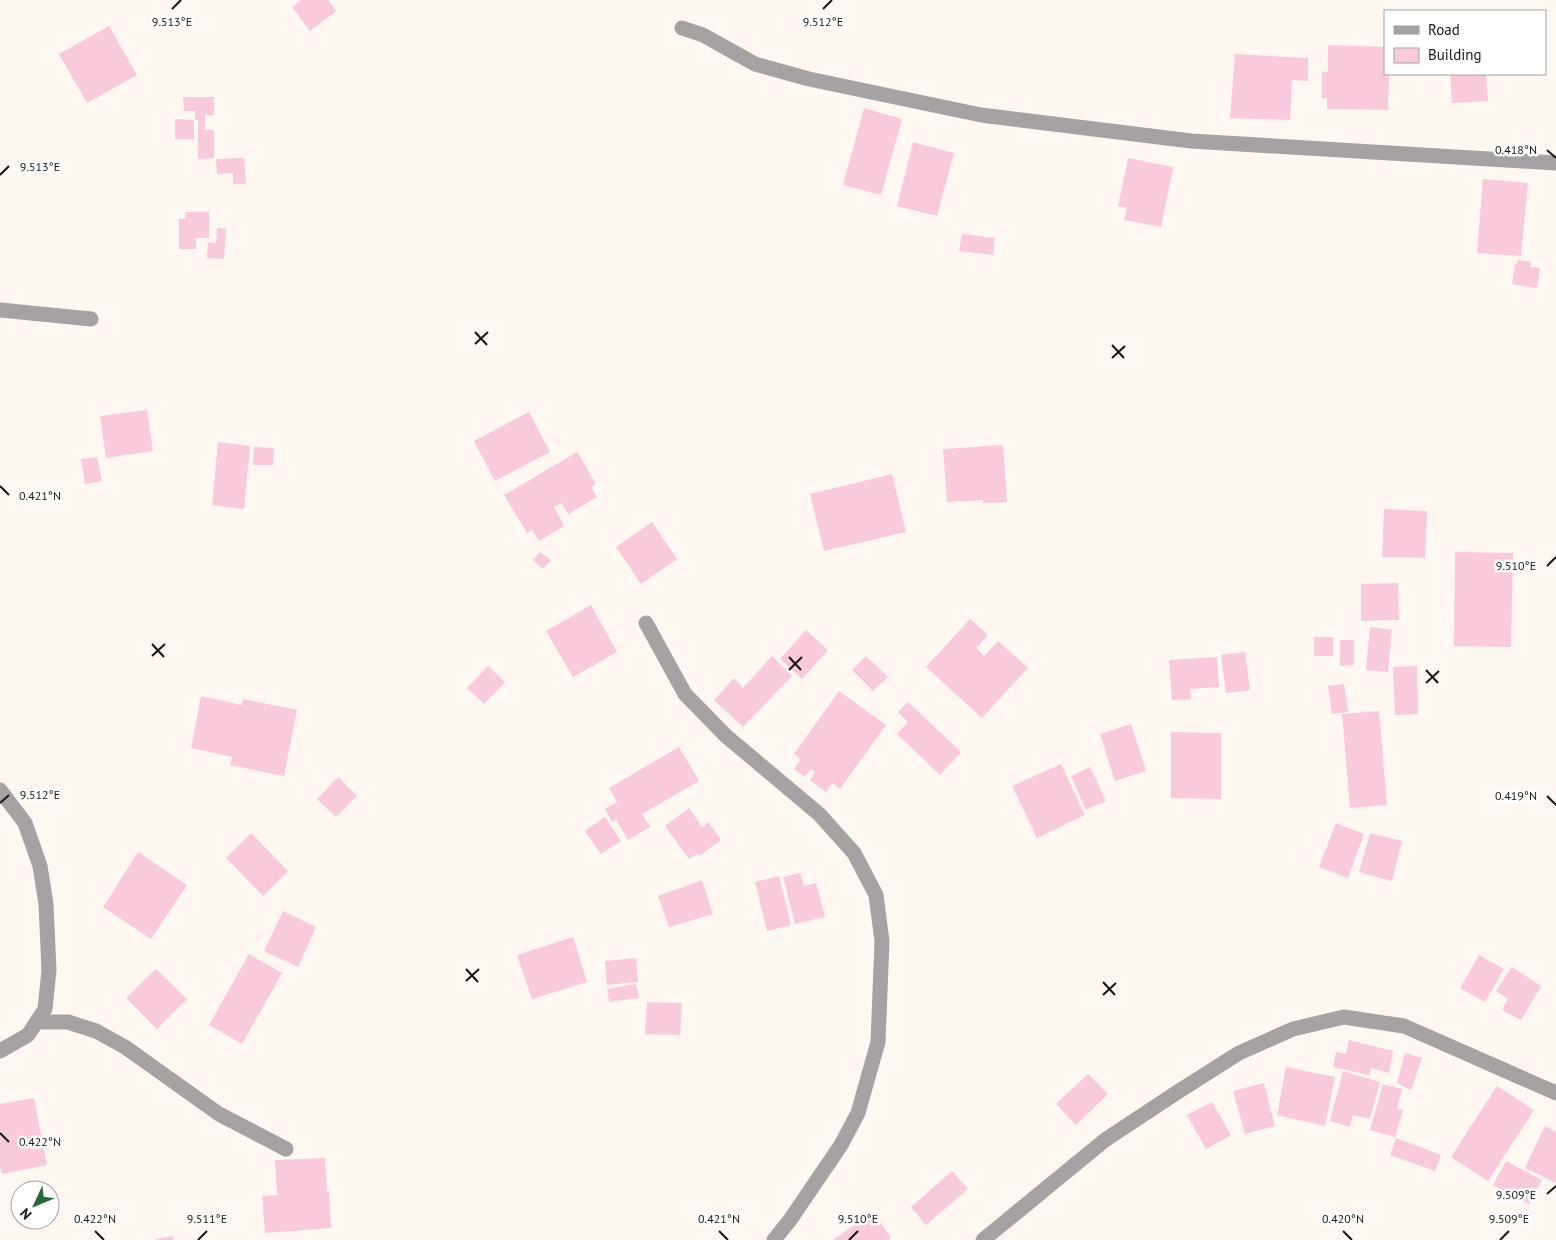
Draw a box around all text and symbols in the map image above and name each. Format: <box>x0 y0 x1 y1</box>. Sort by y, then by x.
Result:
legend <box>1384 10 1546 75</box>
text: 9.513°E <box>152 14 192 29</box>
text: 9.512°E <box>803 14 843 29</box>
text: Road <box>1428 20 1460 39</box>
text: Building <box>1428 45 1482 64</box>
text: 0.418°N <box>1495 142 1537 157</box>
text: 9.513°E <box>20 159 60 174</box>
text: 0.421°N <box>19 488 61 503</box>
text: 9.510°E <box>1496 558 1536 573</box>
text: 9.512°E <box>20 787 60 802</box>
text: 0.419°N <box>1495 788 1537 803</box>
text: 0.422°N <box>19 1134 61 1149</box>
north arrow <box>10 1180 60 1230</box>
text: 9.509°E <box>1496 1187 1536 1202</box>
text: N <box>16 1204 35 1224</box>
text: 0.422°N <box>74 1211 116 1226</box>
text: 9.511°E <box>187 1211 227 1226</box>
text: 0.421°N <box>698 1211 740 1226</box>
text: 9.510°E <box>838 1211 878 1226</box>
text: 0.420°N <box>1322 1211 1364 1226</box>
text: 9.509°E <box>1489 1211 1529 1226</box>

